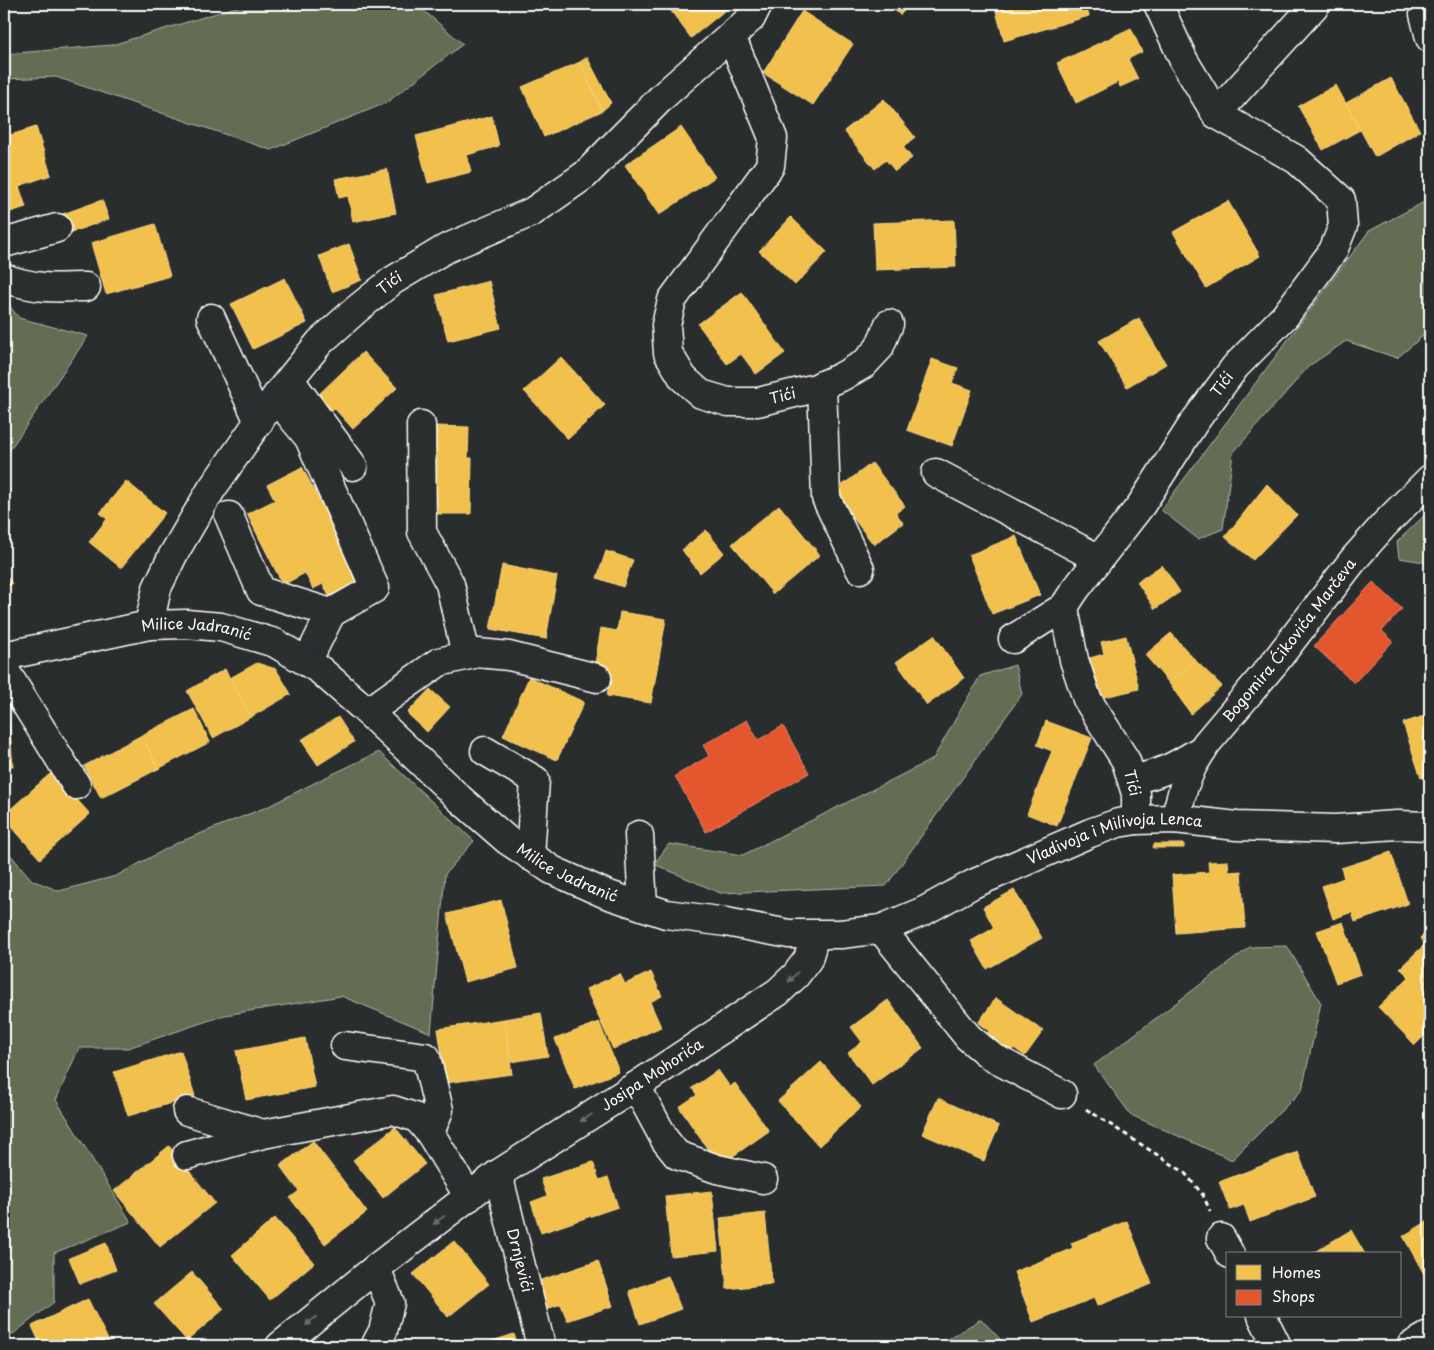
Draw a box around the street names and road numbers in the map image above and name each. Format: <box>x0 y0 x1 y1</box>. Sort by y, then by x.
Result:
street label: Tići <box>371 265 406 299</box>
street label: Tići <box>1204 366 1238 401</box>
street label: Tići <box>767 380 798 409</box>
street label: Bogomira Ćikovića Marčeva <box>1216 552 1361 726</box>
street label: Milice Jadranić <box>139 611 255 645</box>
street label: Tići <box>1119 767 1148 798</box>
street label: Vladivoja i Milivoja Lenca <box>1023 806 1205 869</box>
street label: Milice Jadranić <box>513 837 621 907</box>
street label: Josipa Mohorića <box>596 1031 708 1116</box>
street label: Drnjevići <box>502 1226 540 1294</box>

